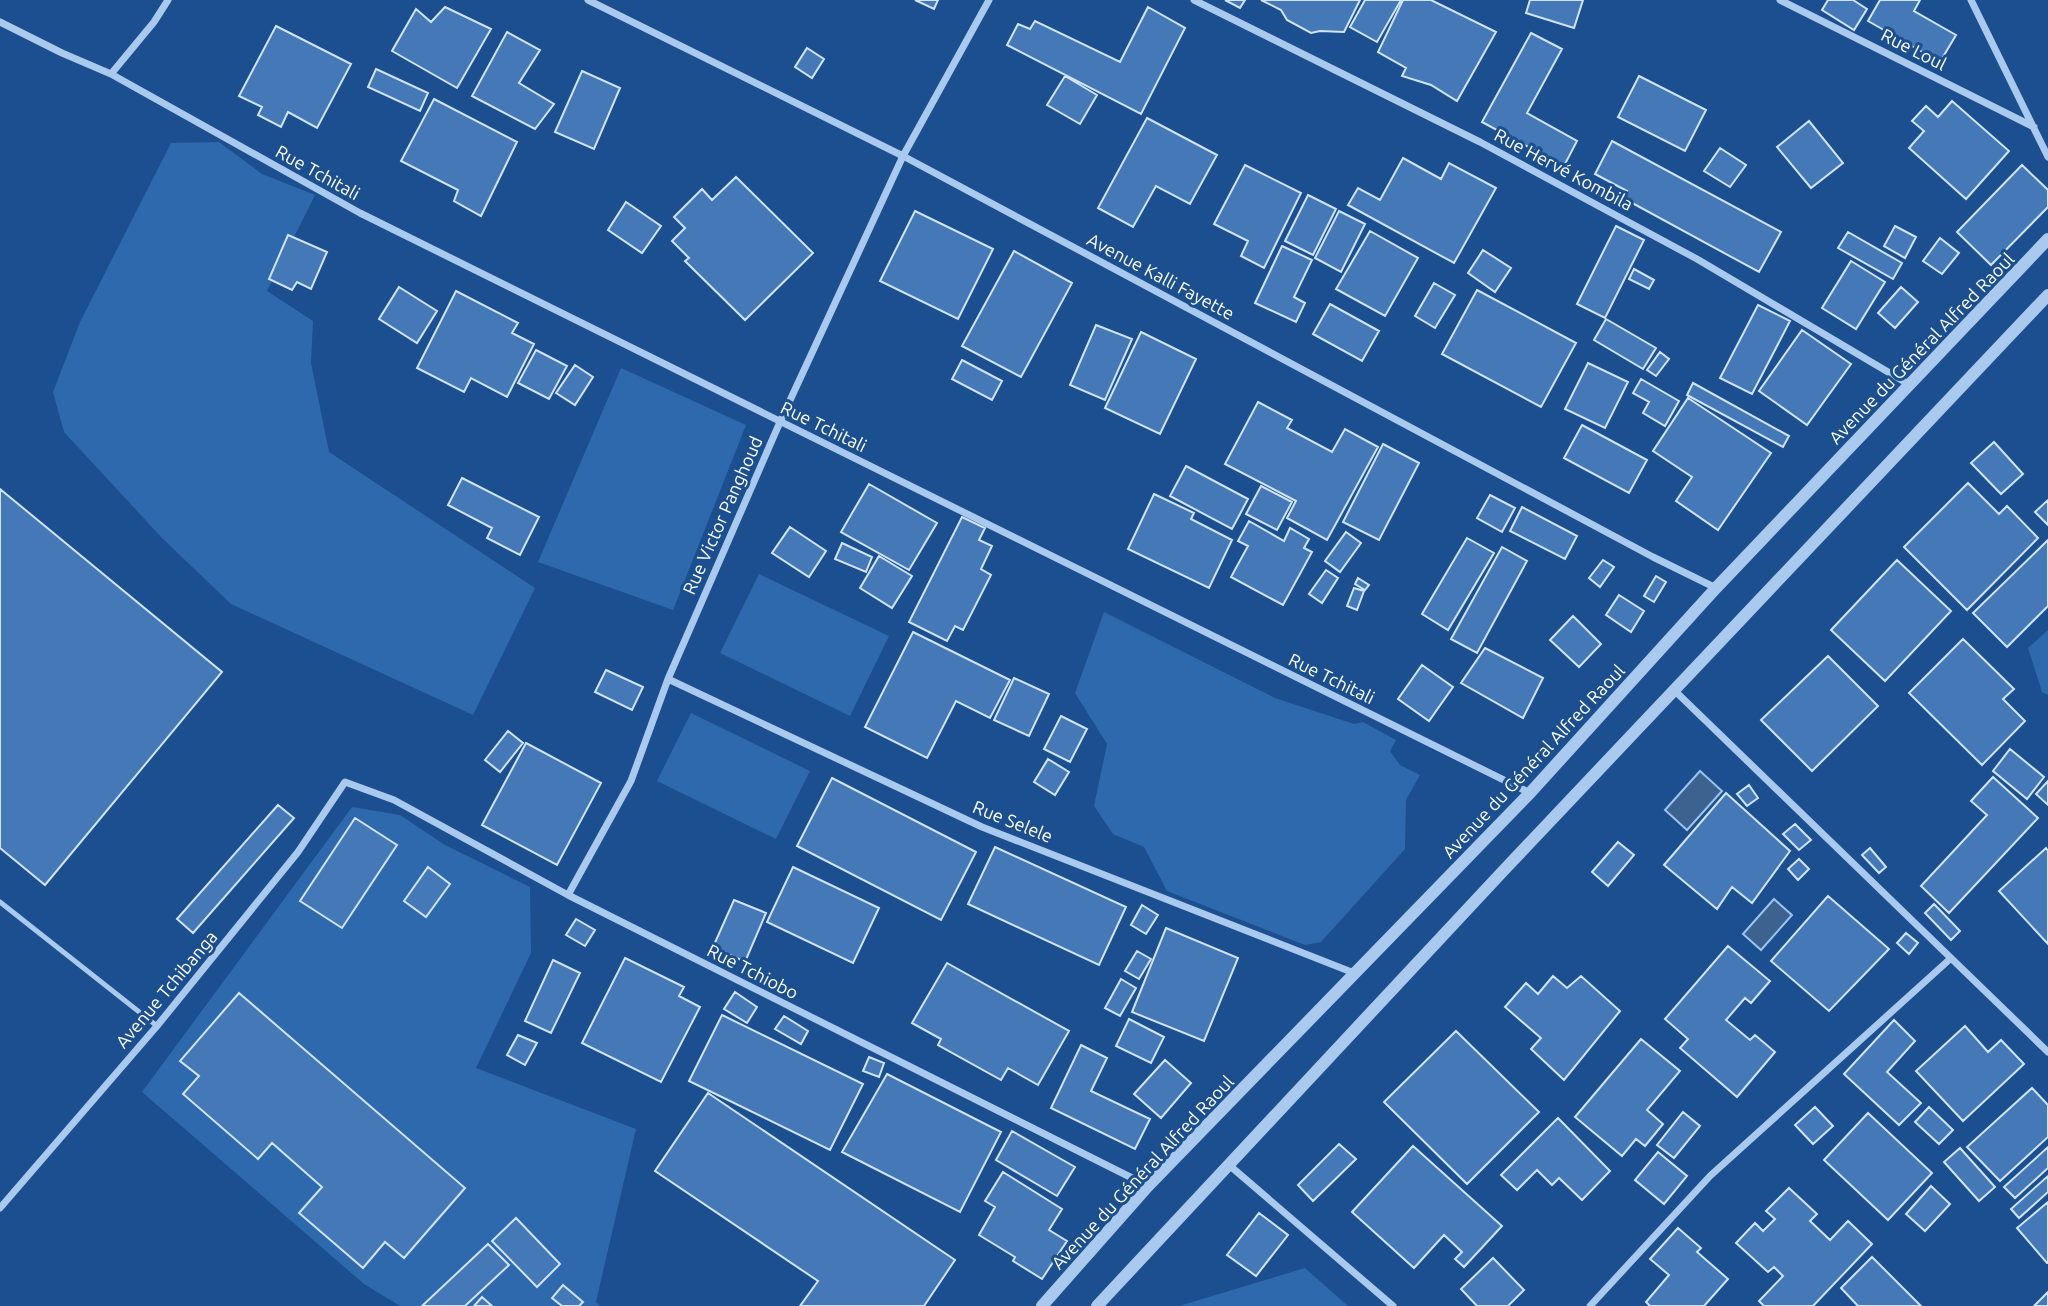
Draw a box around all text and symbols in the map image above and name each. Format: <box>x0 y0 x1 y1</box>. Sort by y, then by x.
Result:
street label: Rue Loul <box>1878 24 1950 74</box>
street label: Rue Hervé Kombila <box>1491 124 1637 214</box>
street label: Rue Tchitali <box>272 141 364 203</box>
street label: Avenue Kalli Fayette <box>1084 229 1238 323</box>
street label: Avenue du Général Alfred Raoul <box>1824 248 2018 447</box>
street label: Rue Tchitali <box>778 397 870 455</box>
street label: Rue Victor Panghoud <box>678 433 766 597</box>
street label: Rue Tchitali <box>1286 649 1378 707</box>
street label: Avenue du Général Alfred Raoul <box>1438 660 1628 862</box>
street label: Rue Selele <box>970 796 1056 846</box>
street label: Avenue Tchibanga <box>111 926 221 1052</box>
street label: Rue Tchiobo <box>704 940 802 1002</box>
street label: Avenue du Général Alfred Raoul <box>1047 1071 1237 1273</box>

